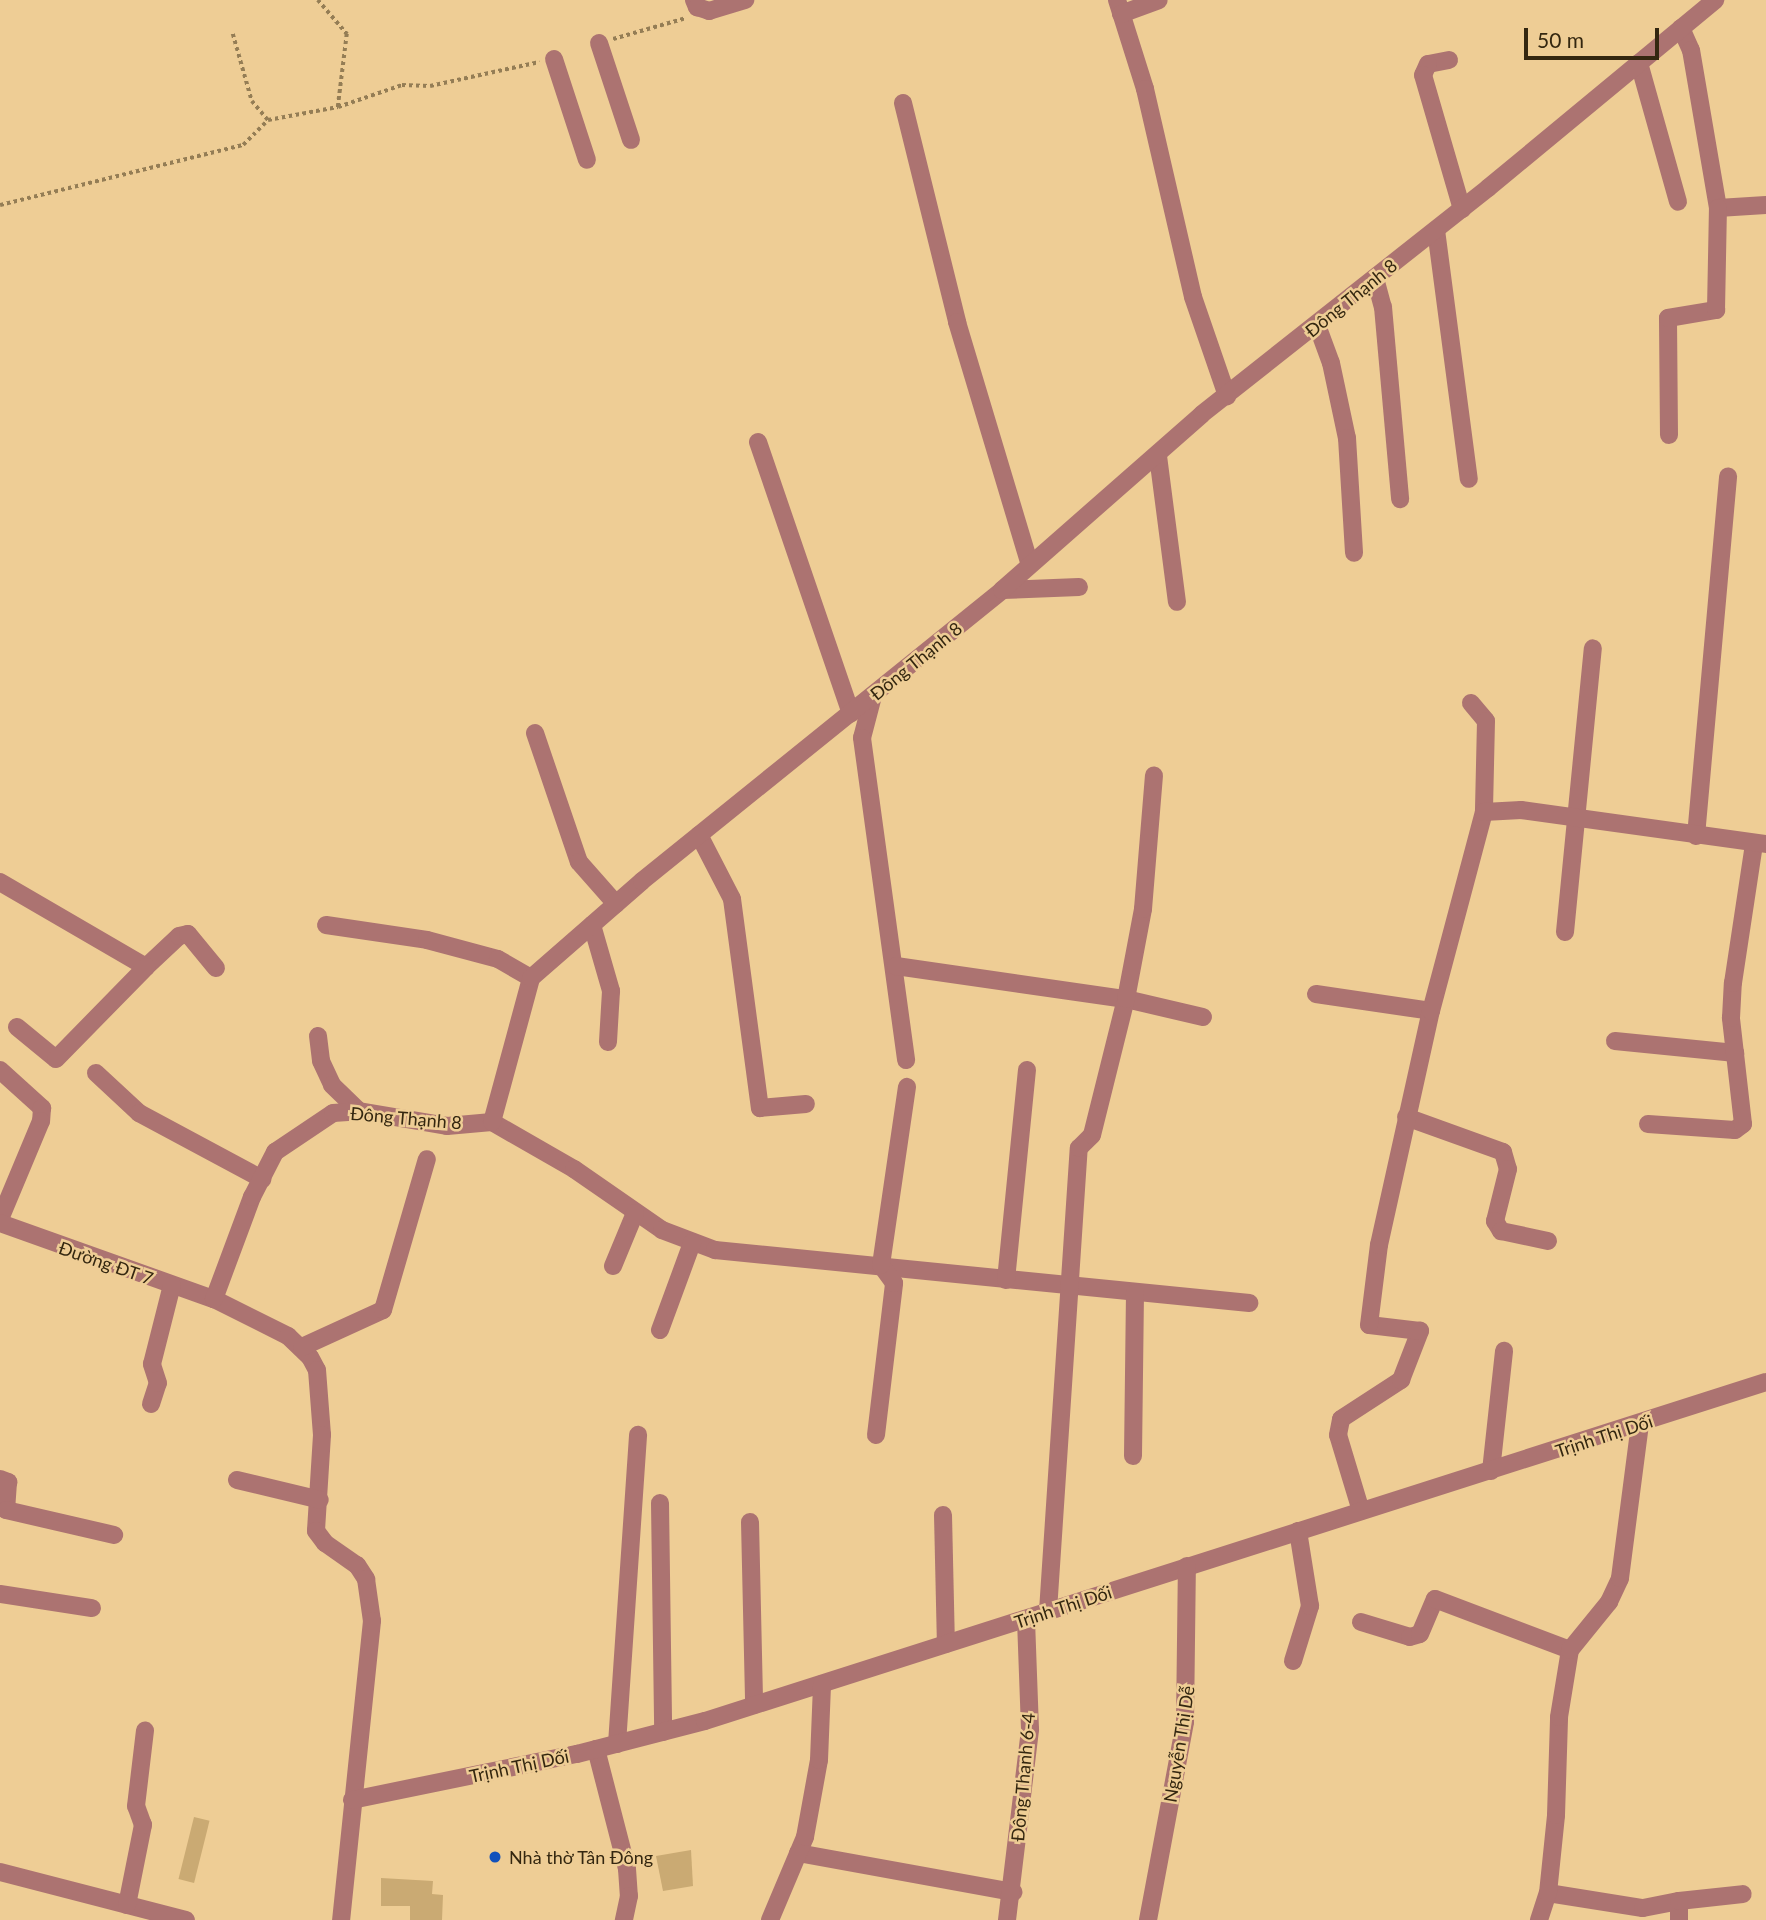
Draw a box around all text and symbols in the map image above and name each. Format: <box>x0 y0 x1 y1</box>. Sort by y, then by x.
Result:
scale bar <box>1528 14 1663 58</box>
text: 50 m <box>1537 27 1584 52</box>
street label: Đông Thạnh 8 <box>1300 254 1402 342</box>
street label: Đông Thạnh 8 <box>865 617 967 705</box>
street label: Đông Thạnh 8 <box>349 1102 463 1134</box>
street label: Đường ĐT 7 <box>56 1237 156 1289</box>
street label: Trịnh Thị Dối <box>1552 1410 1656 1462</box>
street label: Trịnh Thị Dối <box>1011 1581 1115 1633</box>
street label: Nguyễn Thị Dễ <box>1159 1684 1199 1804</box>
street label: Đông Thạnh 6-4 <box>1007 1711 1039 1843</box>
street label: Trịnh Thị Dối <box>467 1745 571 1787</box>
place label: Nhà thờ Tân Đông <box>509 1846 654 1868</box>
marker: Nhà thờ Tân Đông <box>487 1849 503 1865</box>

